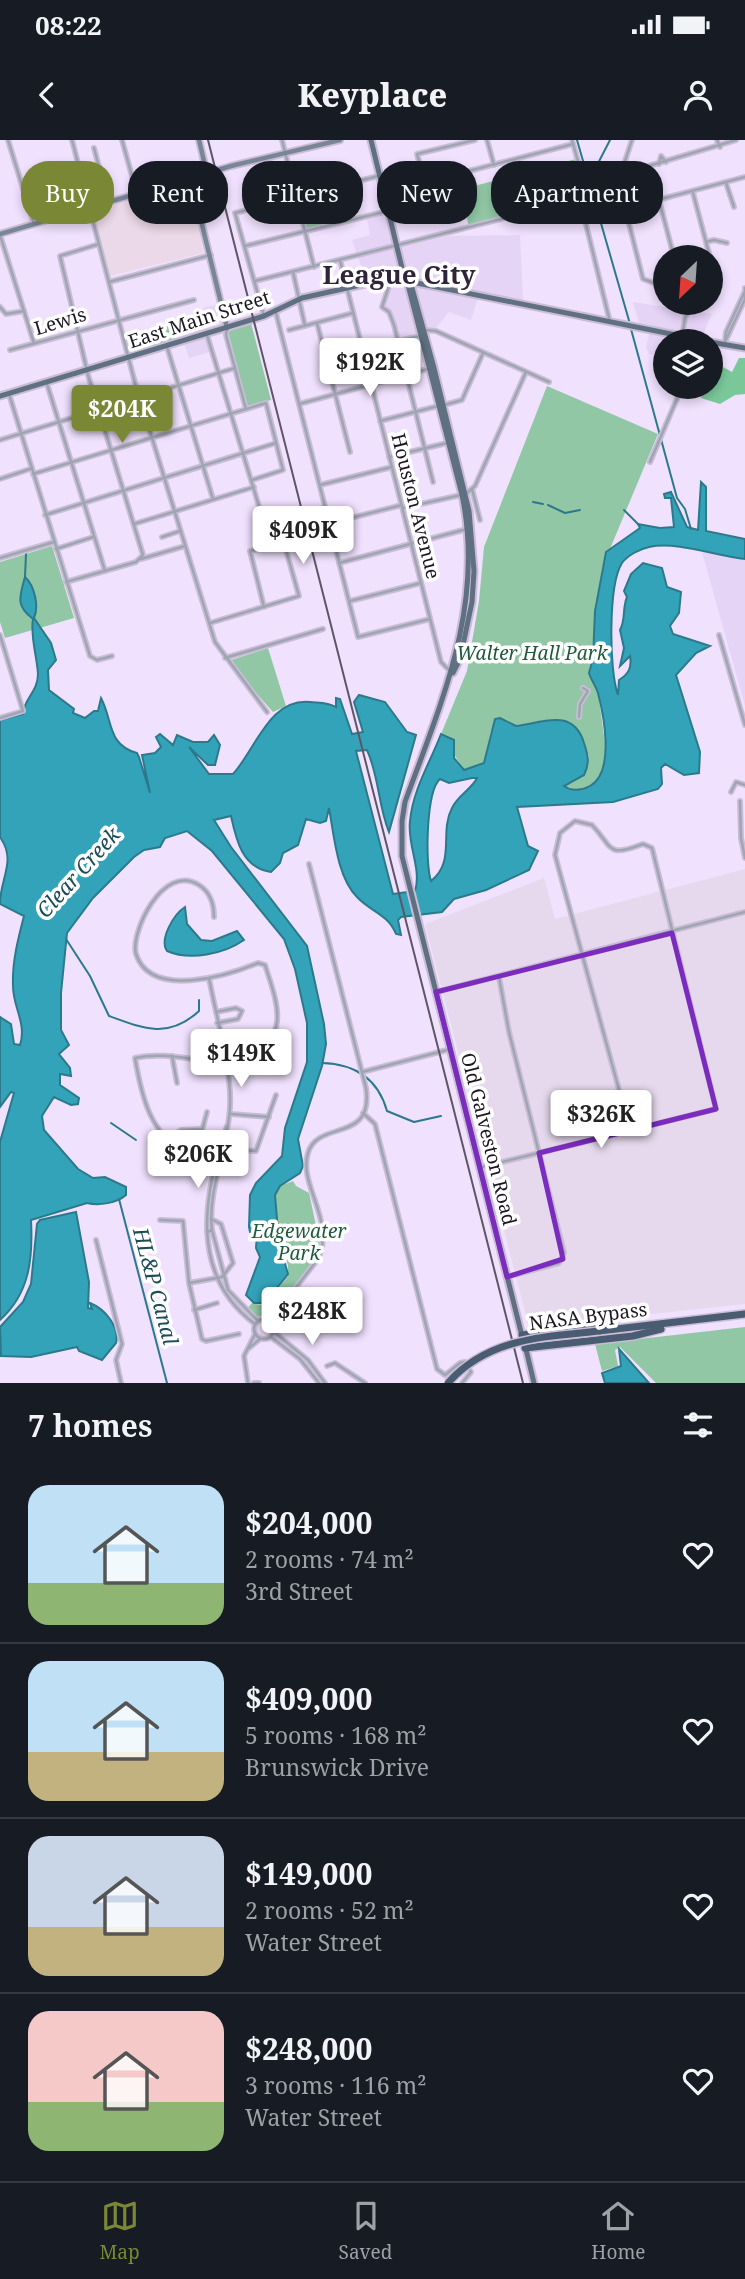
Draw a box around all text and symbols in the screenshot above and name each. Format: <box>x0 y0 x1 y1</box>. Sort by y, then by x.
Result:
text: 08:22 <box>35 7 102 43</box>
text: Keyplace <box>298 73 447 116</box>
icon: back <box>28 76 66 114</box>
icon: person <box>679 76 717 114</box>
chip: Buy <box>21 161 114 224</box>
chip: Rent <box>128 161 228 224</box>
chip: Filters <box>242 161 363 224</box>
chip: New <box>377 161 477 224</box>
chip: Apartment <box>491 161 663 224</box>
north arrow <box>653 245 723 315</box>
map controls <box>653 245 723 399</box>
district label: League City <box>322 256 477 292</box>
street label: East Main Street <box>125 284 273 354</box>
street label: Lewis <box>31 301 89 341</box>
button: layers <box>653 329 723 399</box>
pin: $192K <box>321 338 419 398</box>
text: $192K <box>336 345 404 377</box>
pin: $204K <box>73 386 171 445</box>
text: $204K <box>88 392 156 424</box>
street label: Houston Avenue <box>385 430 447 582</box>
pin: $409K <box>254 506 352 566</box>
text: $409K <box>269 513 337 545</box>
park label: Walter Hall Park <box>457 640 609 666</box>
water label: Clear Creek <box>30 820 127 923</box>
pin: $149K <box>192 1030 290 1089</box>
text: $149K <box>207 1036 275 1068</box>
street label: Old Galveston Road <box>455 1050 523 1228</box>
pin: $326K <box>552 1090 650 1150</box>
text: $326K <box>567 1097 635 1129</box>
pin: $206K <box>149 1130 247 1190</box>
text: $206K <box>164 1137 232 1169</box>
park label: Edgewater Park <box>251 1218 346 1266</box>
water label: HL&P Canal <box>127 1223 185 1348</box>
pin: $248K <box>263 1288 361 1347</box>
text: $248K <box>278 1294 346 1326</box>
street label: NASA Bypass <box>528 1296 648 1336</box>
text: 7 homes <box>28 1405 152 1446</box>
icon: filters <box>679 1406 717 1444</box>
text: $204,000 <box>245 1502 372 1543</box>
icon: home <box>84 1513 168 1597</box>
icon: heart <box>679 1536 717 1574</box>
text: 2 rooms · 74 m² <box>245 1543 414 1575</box>
text: 3rd Street <box>245 1575 353 1607</box>
text: $409,000 <box>245 1678 372 1719</box>
icon: home <box>84 1689 168 1773</box>
icon: heart <box>679 1712 717 1750</box>
text: 5 rooms · 168 m² <box>245 1719 427 1751</box>
text: Brunswick Drive <box>245 1751 429 1783</box>
text: $149,000 <box>245 1853 372 1894</box>
icon: home <box>84 1864 168 1948</box>
icon: heart <box>679 1887 717 1925</box>
text: 2 rooms · 52 m² <box>245 1894 414 1926</box>
text: Water Street <box>245 1926 382 1958</box>
text: $248,000 <box>245 2028 372 2069</box>
icon: home <box>84 2039 168 2123</box>
icon: heart <box>679 2062 717 2100</box>
text: 3 rooms · 116 m² <box>245 2069 427 2101</box>
text: Water Street <box>245 2101 382 2133</box>
tab: Map <box>99 2197 140 2265</box>
tab: Saved <box>339 2197 392 2265</box>
tab: Home <box>591 2197 646 2265</box>

